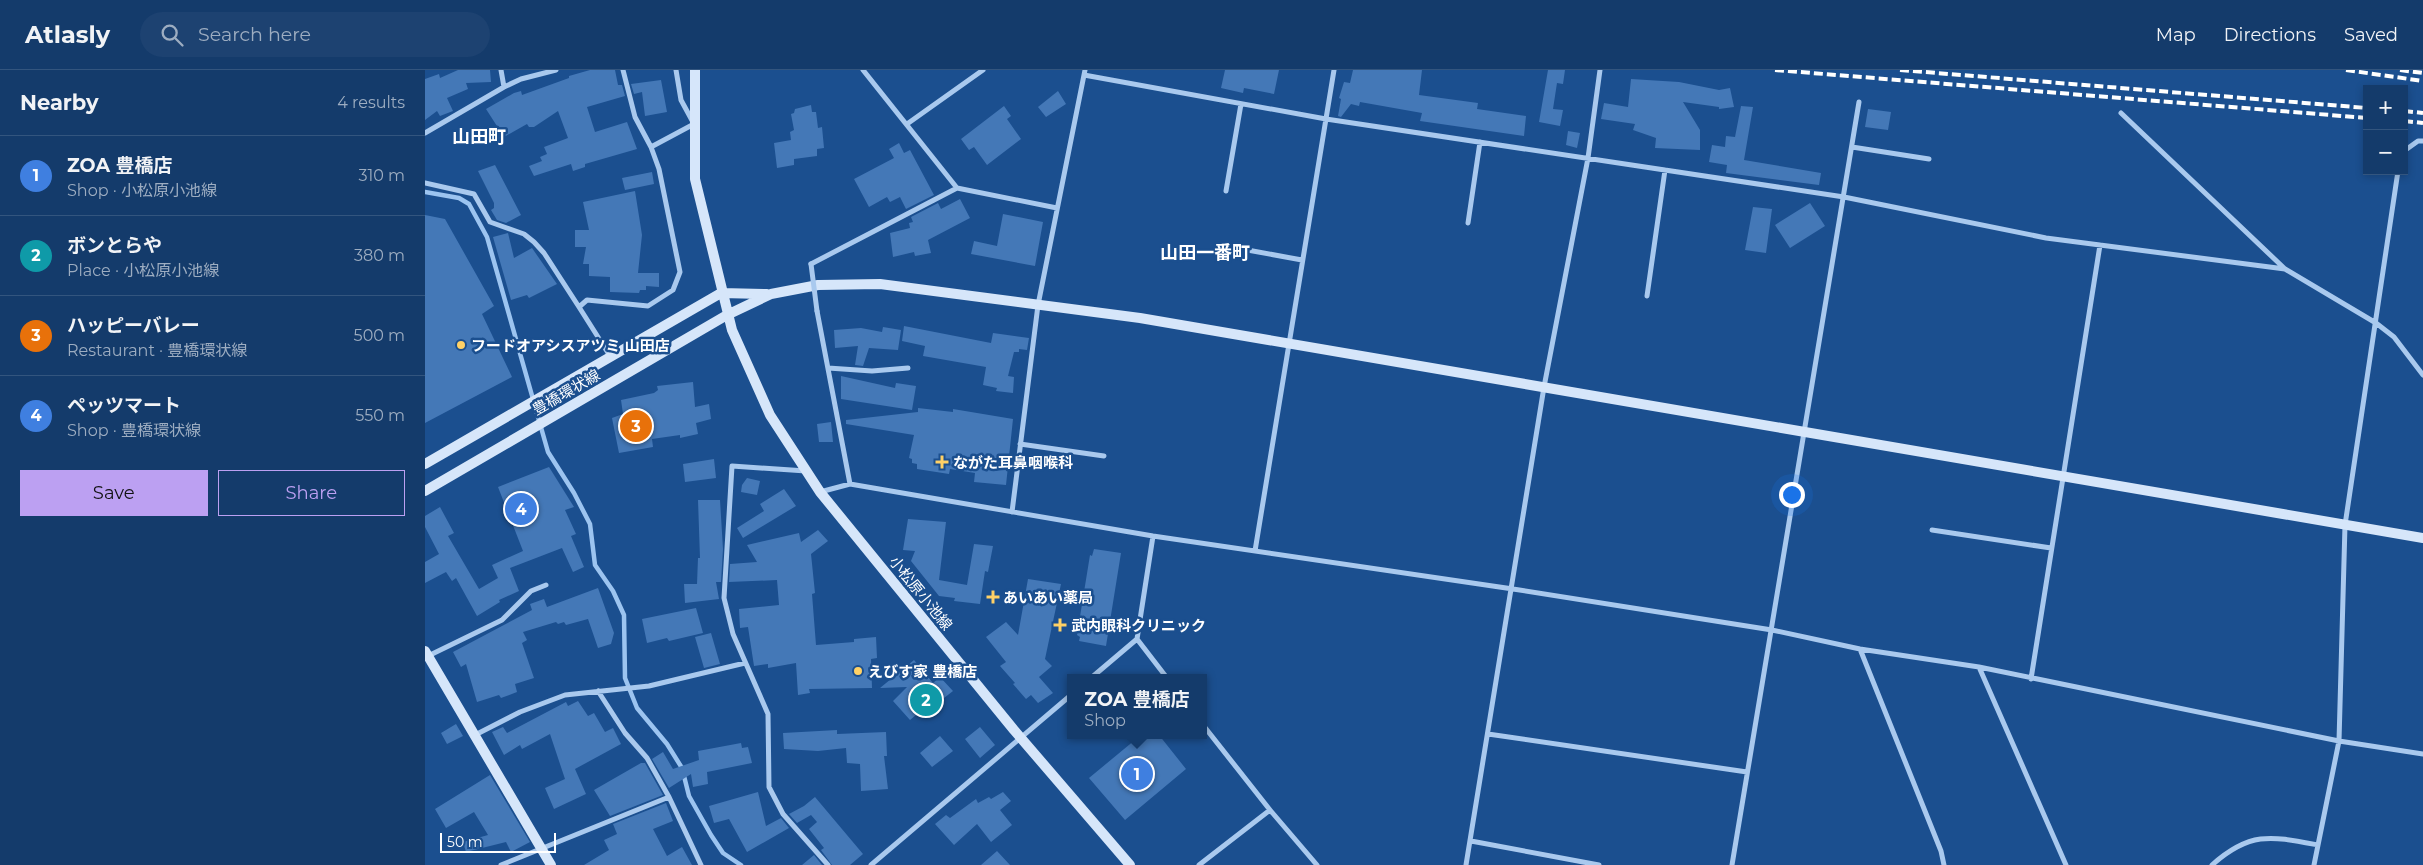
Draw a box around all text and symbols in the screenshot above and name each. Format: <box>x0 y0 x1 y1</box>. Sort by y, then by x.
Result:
search box <box>140 12 490 57</box>
text: Atlasly <box>25 20 110 49</box>
icon: search <box>158 21 186 49</box>
text: Search here <box>198 23 311 46</box>
text: Map <box>2156 24 2196 46</box>
text: Directions <box>2224 24 2316 46</box>
text: Saved <box>2344 24 2398 46</box>
map controls <box>2363 85 2408 175</box>
button: + <box>2363 85 2408 130</box>
text: Nearby <box>20 90 99 115</box>
text: 4 results <box>337 93 405 112</box>
district label: 山田町 <box>452 126 506 148</box>
button: − <box>2363 130 2408 175</box>
text: ZOA 豊橋店 <box>67 154 172 177</box>
text: 1 <box>33 166 39 185</box>
text: 310 m <box>358 166 405 185</box>
text: Shop · 小松原小池線 <box>67 181 217 200</box>
text: ボンとらや <box>67 234 162 257</box>
district label: 山田一番町 <box>1160 242 1250 264</box>
text: 2 <box>31 246 41 265</box>
text: 380 m <box>354 246 405 265</box>
text: Place · 小松原小池線 <box>67 261 219 280</box>
text: ハッピーバレー <box>67 314 200 337</box>
text: 3 <box>31 326 41 345</box>
text: 500 m <box>354 326 405 345</box>
place label: フードオアシスアツミ 山田店 <box>471 336 670 355</box>
marker: フードオアシスアツミ 山田店 <box>455 339 467 351</box>
text: Restaurant · 豊橋環状線 <box>67 341 247 360</box>
street label: 豊橋環状線 <box>529 365 603 419</box>
text: ペッツマート <box>67 394 181 417</box>
text: 4 <box>30 406 42 425</box>
text: 550 m <box>355 406 405 425</box>
pin: 3 <box>620 407 652 445</box>
text: Shop · 豊橋環状線 <box>67 421 201 440</box>
place label: ながた耳鼻咽喉科 <box>953 453 1073 472</box>
marker: ながた耳鼻咽喉科 <box>935 455 949 469</box>
button: Save <box>20 470 208 516</box>
button: Share <box>218 470 405 516</box>
your location <box>1779 482 1805 508</box>
pin: 4 <box>505 490 537 528</box>
street label: 小松原小池線 <box>885 552 957 634</box>
place label: あいあい薬局 <box>1003 588 1093 607</box>
marker: あいあい薬局 <box>987 591 999 603</box>
place label: 武内眼科クリニック <box>1071 616 1206 635</box>
marker: 武内眼科クリニック <box>1053 618 1067 632</box>
place label: えびす家 豊橋店 <box>868 662 977 681</box>
marker: えびす家 豊橋店 <box>852 665 864 677</box>
popup <box>1067 674 1207 739</box>
pin: 2 <box>910 681 942 719</box>
text: ZOA 豊橋店 <box>1084 688 1190 711</box>
text: Shop <box>1084 711 1126 730</box>
pin: 1 <box>1121 755 1153 793</box>
scale bar <box>440 830 556 853</box>
text: 50 m <box>447 833 483 851</box>

